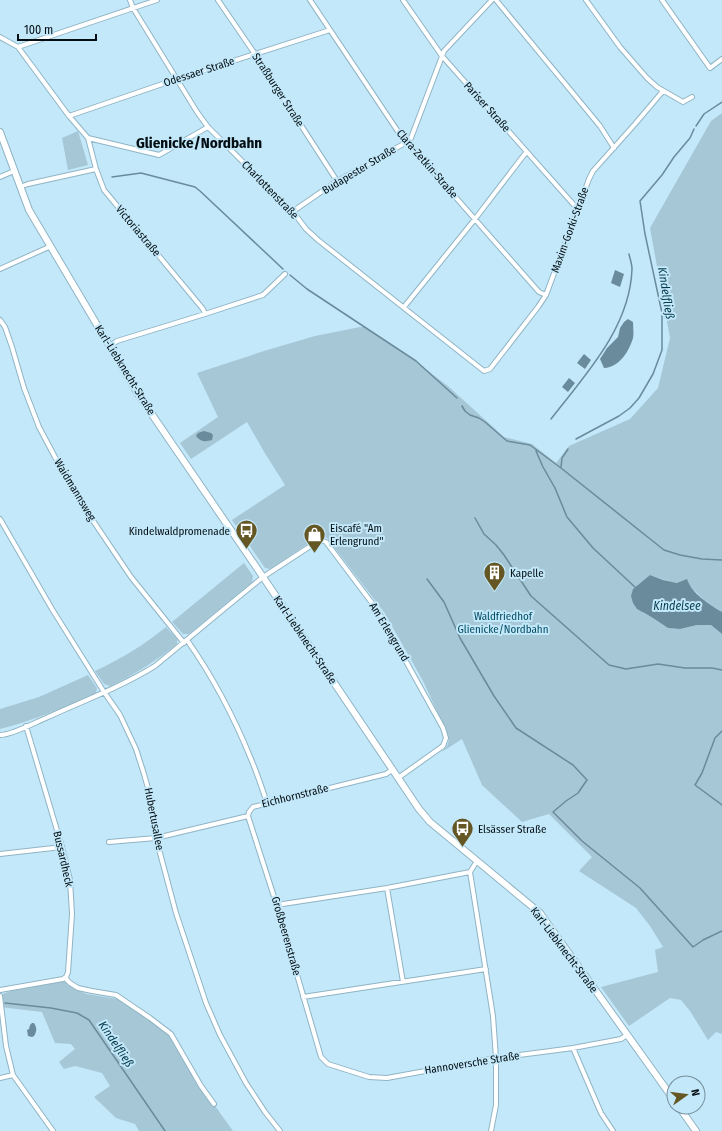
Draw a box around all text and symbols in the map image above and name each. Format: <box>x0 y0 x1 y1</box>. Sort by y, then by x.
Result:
scale bar <box>18 16 96 42</box>
text: 100 m <box>24 23 53 37</box>
street label: Straßburger Straße <box>249 51 307 129</box>
street label: Odessaer Straße <box>162 54 236 90</box>
street label: Pariser Straße <box>461 79 513 135</box>
street label: Clara-Zetkin-Straße <box>394 127 460 201</box>
district label: Glienicke/Nordbahn <box>136 134 262 152</box>
street label: Budapester Straße <box>320 143 398 197</box>
street label: Charlottenstraße <box>239 158 301 222</box>
street label: Maxim-Gorki-Straße <box>548 185 592 275</box>
street label: Victoriastraße <box>113 203 163 259</box>
water label: Kindelfließ <box>655 266 677 320</box>
street label: Karl-Liebknecht-Straße <box>92 323 158 417</box>
street label: Waidmannsweg <box>51 457 99 524</box>
bus stop icon: Kindelwaldpromenade <box>233 518 259 551</box>
shop icon: Eiscafé "Am Erlengrund" <box>301 521 327 554</box>
place label: Eiscafé "Am Erlengrund" <box>330 522 384 548</box>
place label: Kindelwaldpromenade <box>129 525 230 538</box>
building icon: Kapelle <box>481 560 507 593</box>
place label: Kapelle <box>510 567 544 580</box>
street label: Karl-Liebknecht-Straße <box>271 593 339 687</box>
water label: Kindelsee <box>653 599 701 613</box>
street label: Am Erlengrund <box>366 600 412 664</box>
park label: Waldfriedhof Glienicke/Nordbahn <box>458 610 548 636</box>
street label: Eichhornstraße <box>260 781 330 811</box>
street label: Hubertusallee <box>142 787 166 851</box>
bus stop icon: Elsässer Straße <box>450 816 476 849</box>
place label: Elsässer Straße <box>478 823 546 836</box>
street label: Bussardheck <box>50 830 76 889</box>
street label: Großbeerenstraße <box>269 895 303 977</box>
street label: Karl-Liebknecht-Straße <box>528 905 600 995</box>
water label: Kindelfließ <box>96 1018 136 1070</box>
street label: Hannoversche Straße <box>424 1049 520 1077</box>
north arrow <box>666 1075 706 1115</box>
text: N <box>688 1088 702 1097</box>

